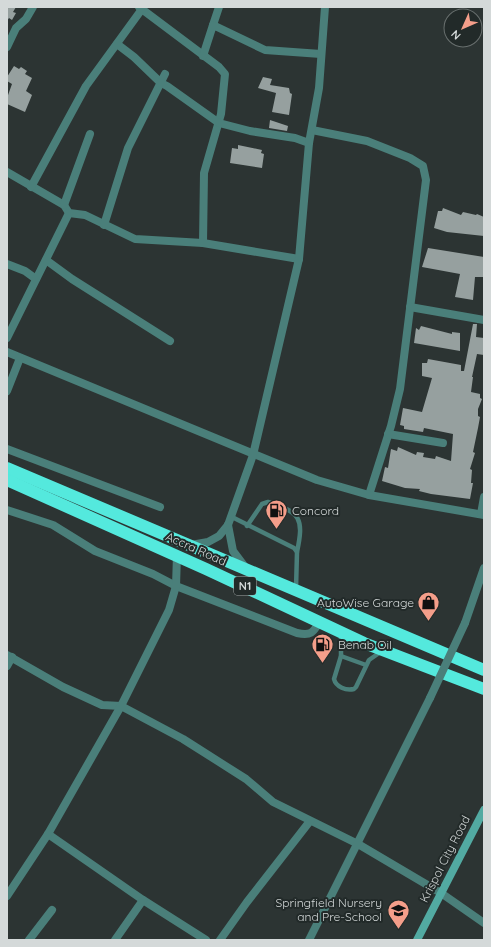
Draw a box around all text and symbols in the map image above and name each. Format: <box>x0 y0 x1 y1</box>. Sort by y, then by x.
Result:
north arrow <box>443 8 483 48</box>
text: N <box>448 27 464 43</box>
fuel station icon: Concord <box>264 498 290 531</box>
place label: Concord <box>292 503 339 518</box>
street label: Accra Road <box>163 528 229 569</box>
road number: N1 <box>234 577 256 595</box>
shop icon: AutoWise Garage <box>416 590 442 623</box>
place label: AutoWise Garage <box>317 595 414 610</box>
fuel station icon: Benab Oil <box>310 632 336 665</box>
place label: Benab Oil <box>338 637 392 652</box>
street label: Krispol City Road <box>416 813 473 905</box>
place label: Springfield Nursery and Pre-School <box>275 895 382 924</box>
school or university icon: Springfield Nursery and Pre-School <box>385 897 411 930</box>

